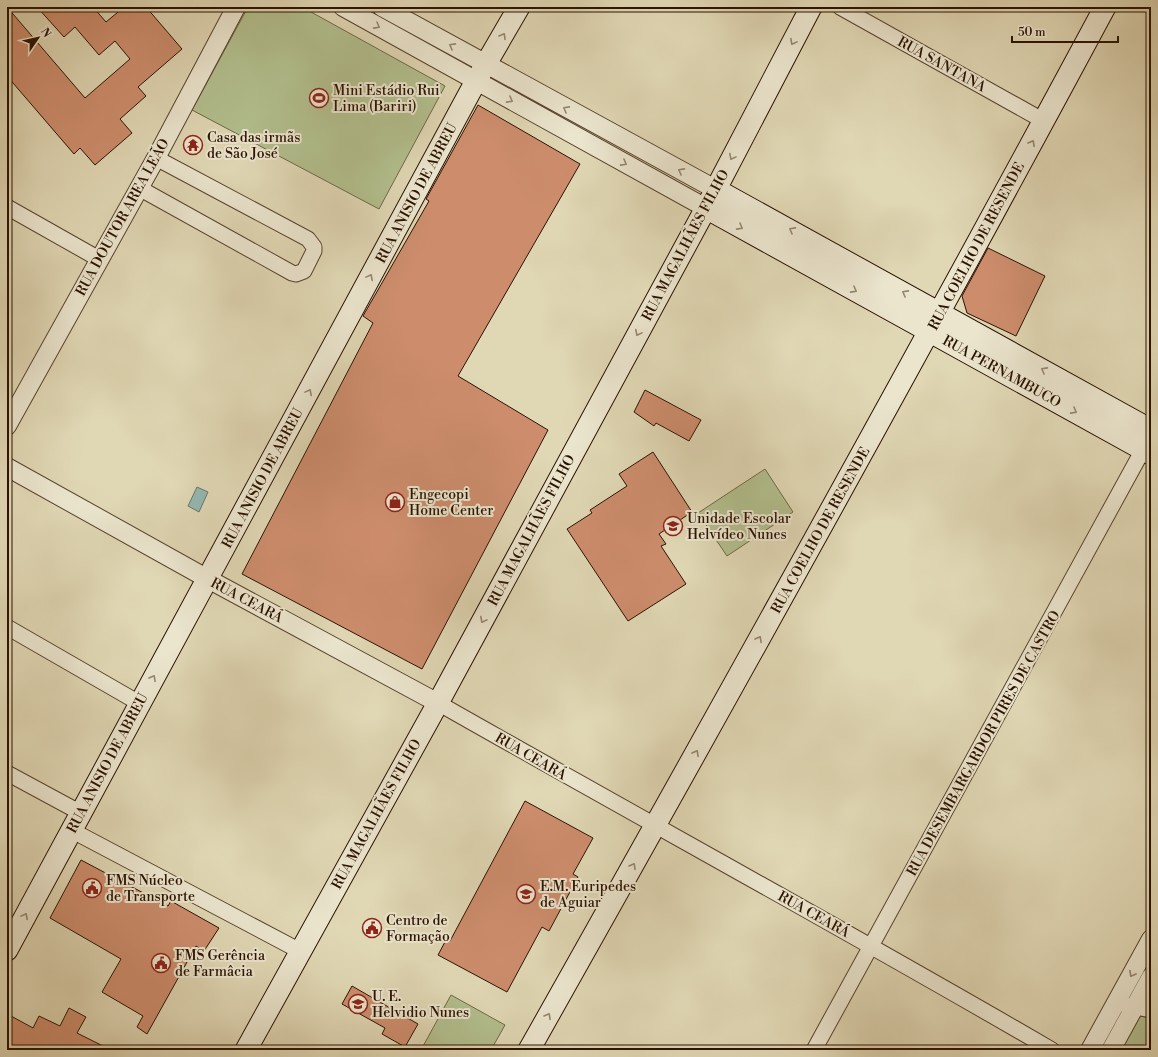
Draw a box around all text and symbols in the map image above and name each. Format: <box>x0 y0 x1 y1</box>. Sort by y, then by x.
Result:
north arrow <box>18 18 58 58</box>
scale bar <box>1012 18 1118 44</box>
one-way arrow <box>373 21 380 29</box>
text: N <box>37 25 54 41</box>
text: 50 m <box>1018 25 1046 40</box>
one-way arrow <box>498 33 505 40</box>
street label: RUA SANTANA <box>894 33 989 97</box>
one-way arrow <box>790 37 797 45</box>
one-way arrow <box>449 43 456 50</box>
place label: Mini Estádio Rui Lima (Bariri) <box>333 82 440 116</box>
sports icon: Mini Estádio Rui Lima (Bariri) <box>308 87 330 109</box>
one-way arrow <box>506 95 513 103</box>
one-way arrow <box>563 106 571 113</box>
street label: RUA ANISIO DE ABREU <box>372 120 462 267</box>
place label: Casa das irmãs de São José <box>207 129 300 163</box>
temple icon: Casa das irmãs de São José <box>182 134 204 156</box>
street label: RUA DOUTOR AREA LEÃO <box>70 135 174 299</box>
one-way arrow <box>1027 140 1035 147</box>
one-way arrow <box>729 152 737 160</box>
one-way arrow <box>620 158 627 166</box>
street label: RUA COELHO DE RESENDE <box>925 159 1029 334</box>
street label: RUA MAGALHÃES FILHO <box>637 166 734 324</box>
one-way arrow <box>677 168 685 175</box>
one-way arrow <box>736 223 743 230</box>
one-way arrow <box>788 228 796 235</box>
one-way arrow <box>366 274 373 281</box>
one-way arrow <box>850 285 857 292</box>
one-way arrow <box>902 291 909 298</box>
one-way arrow <box>636 329 643 336</box>
street label: RUA PERNAMBUCO <box>939 332 1064 412</box>
one-way arrow <box>1040 368 1048 375</box>
one-way arrow <box>304 388 311 396</box>
street label: RUA ANISIO DE ABREU <box>218 405 308 552</box>
one-way arrow <box>1070 407 1077 414</box>
street label: RUA COELHO DE RESENDE <box>767 444 874 617</box>
street label: RUA MAGALHÃES FILHO <box>483 451 580 609</box>
place label: Engecopi Home Center <box>409 486 493 520</box>
shop icon: Engecopi Home Center <box>384 491 406 513</box>
place label: Unidade Escolar Helvídeo Nunes <box>687 510 791 544</box>
school or university icon: Unidade Escolar Helvídeo Nunes <box>662 515 684 537</box>
street label: RUA CEARÁ <box>207 572 287 628</box>
street label: RUA DESEMBARGARDOR PIRES DE CASTRO <box>903 607 1065 879</box>
one-way arrow <box>480 616 487 623</box>
one-way arrow <box>755 636 762 643</box>
one-way arrow <box>148 675 156 682</box>
street label: RUA ANISIO DE ABREU <box>63 690 153 837</box>
street label: RUA CEARÁ <box>492 727 571 785</box>
street label: RUA MAGALHÃES FILHO <box>326 735 426 893</box>
one-way arrow <box>692 750 699 757</box>
one-way arrow <box>628 863 635 870</box>
place label: FMS Núcleo de Transporte <box>106 872 195 906</box>
public building icon: FMS Núcleo de Transporte <box>81 877 103 899</box>
place label: E.M. Euripedes de Aguiar <box>540 878 636 912</box>
school or university icon: E.M. Euripedes de Aguiar <box>515 883 537 905</box>
street label: RUA CEARÁ <box>774 886 854 942</box>
place label: Centro de Formação <box>386 912 450 946</box>
one-way arrow <box>21 913 28 920</box>
public building icon: Centro de Formação <box>361 917 383 939</box>
place label: FMS Gerência de Farmâcia <box>175 947 266 981</box>
public building icon: FMS Gerência de Farmâcia <box>150 952 172 974</box>
one-way arrow <box>1130 969 1137 977</box>
place label: U. E. Helvidio Nunes <box>372 988 469 1022</box>
school or university icon: U. E. Helvidio Nunes <box>347 993 369 1015</box>
one-way arrow <box>544 1013 551 1020</box>

